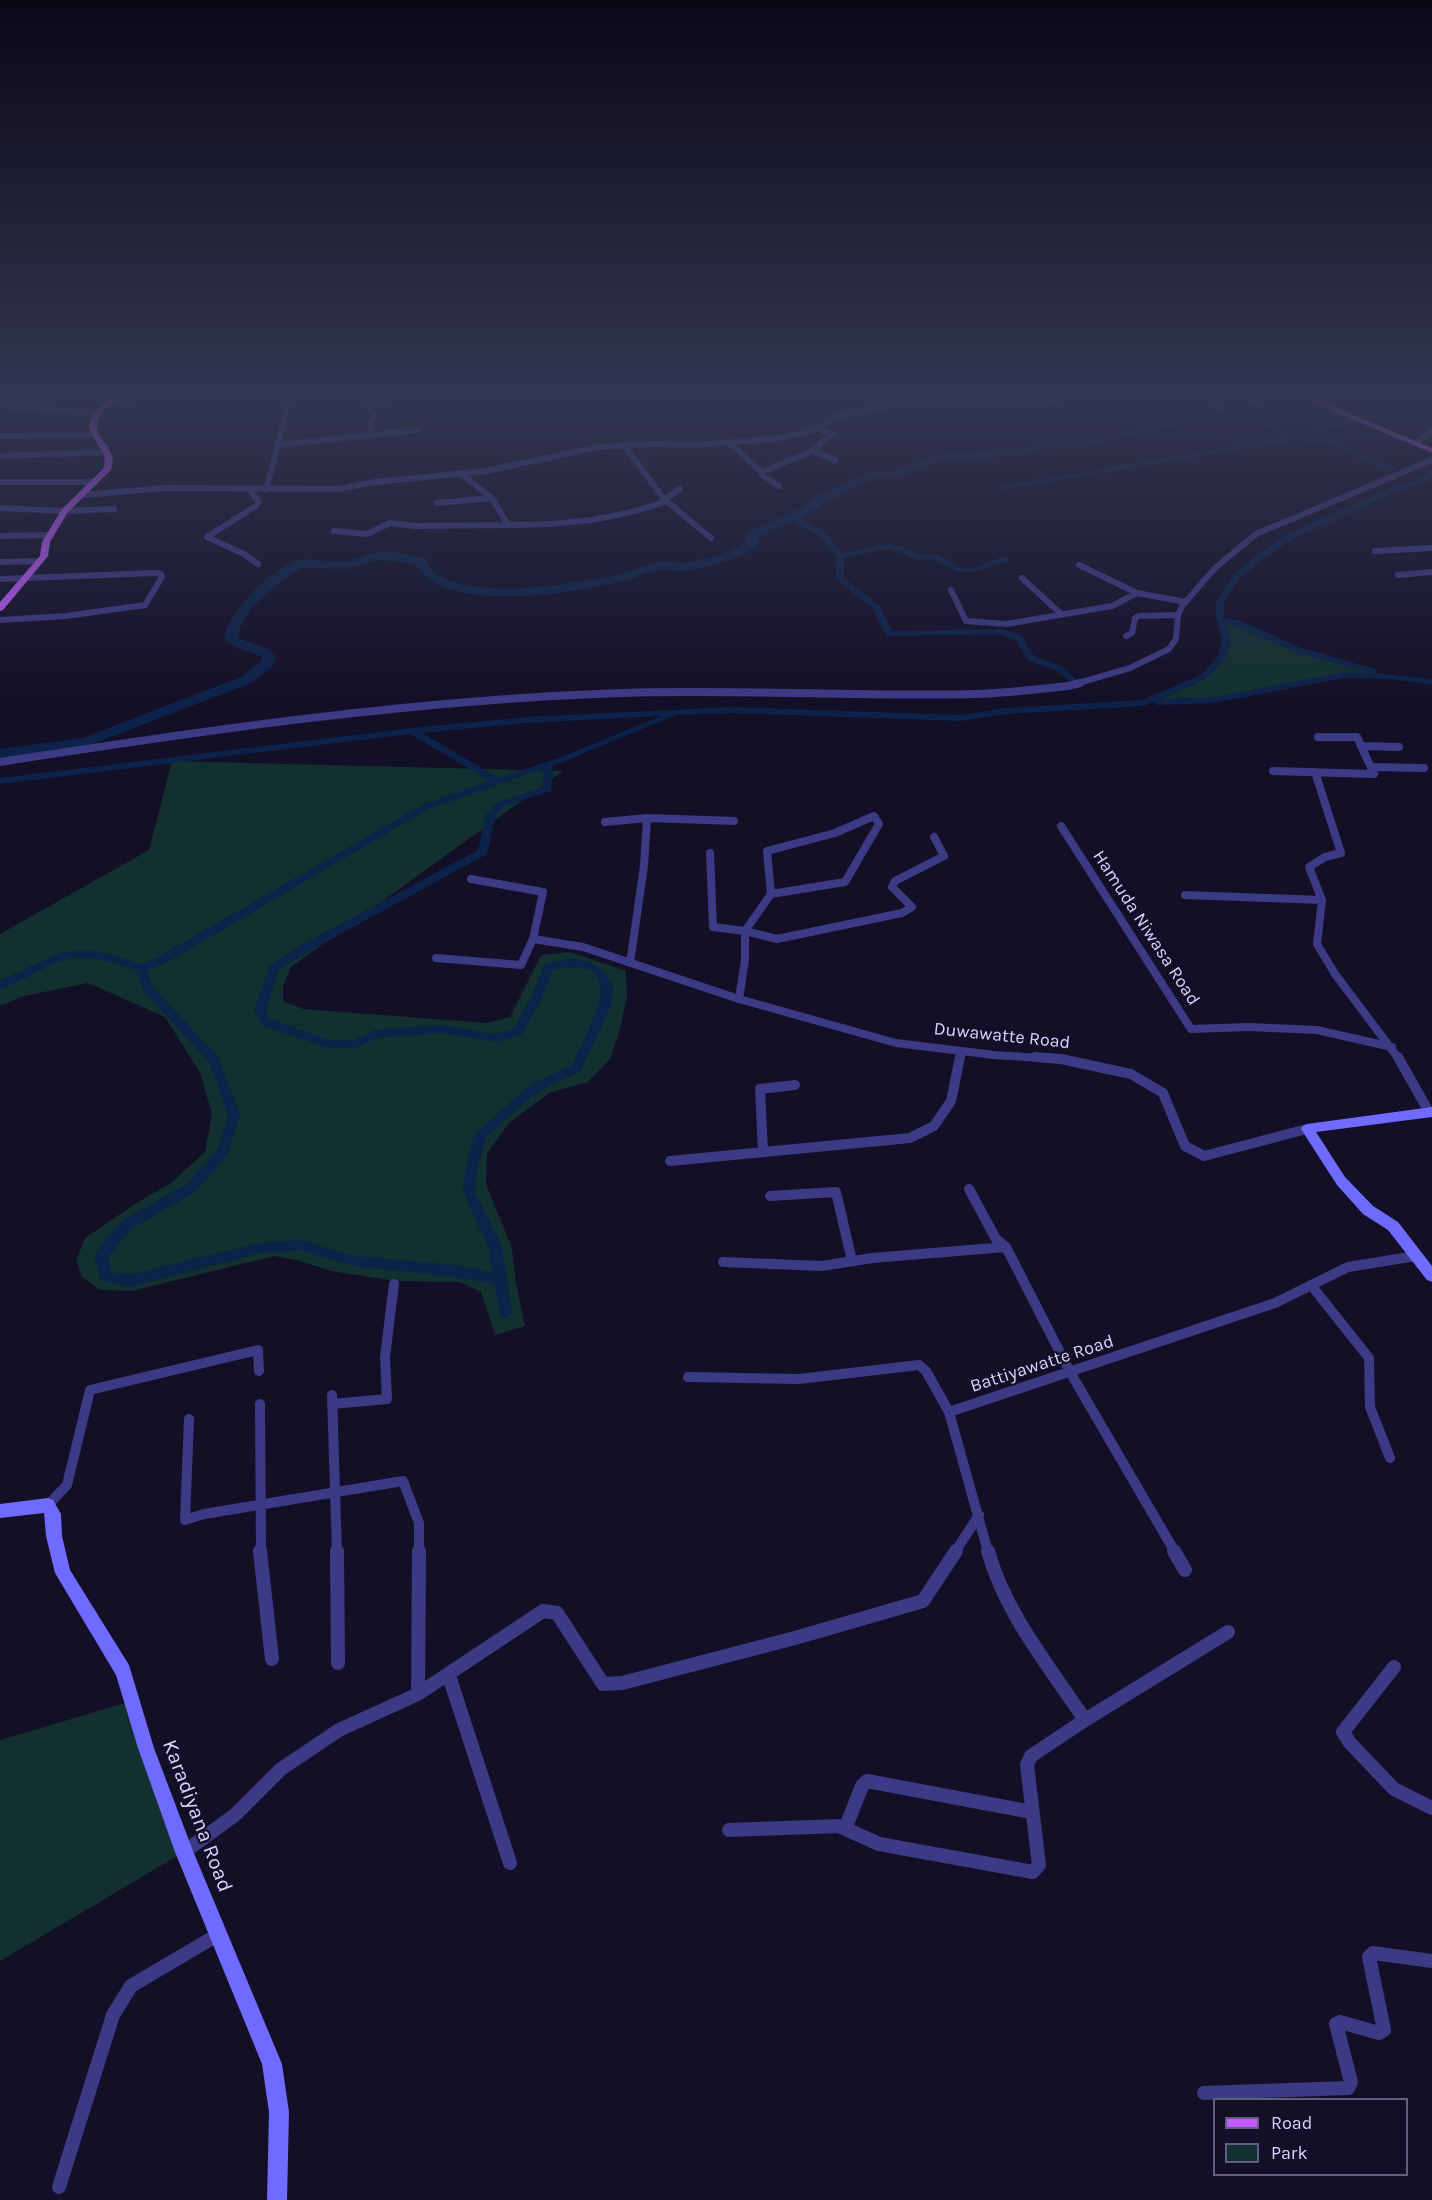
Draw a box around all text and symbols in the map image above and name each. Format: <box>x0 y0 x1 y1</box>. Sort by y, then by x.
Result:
street label: Hamuda Niwasa Road <box>1088 847 1204 1009</box>
street label: Duwawatte Road <box>933 1018 1071 1054</box>
street label: Battiyawatte Road <box>967 1331 1117 1397</box>
street label: Karadiyana Road <box>156 1736 238 1896</box>
legend <box>1213 2098 1408 2176</box>
text: Road <box>1271 2112 1312 2134</box>
text: Park <box>1271 2142 1308 2164</box>

